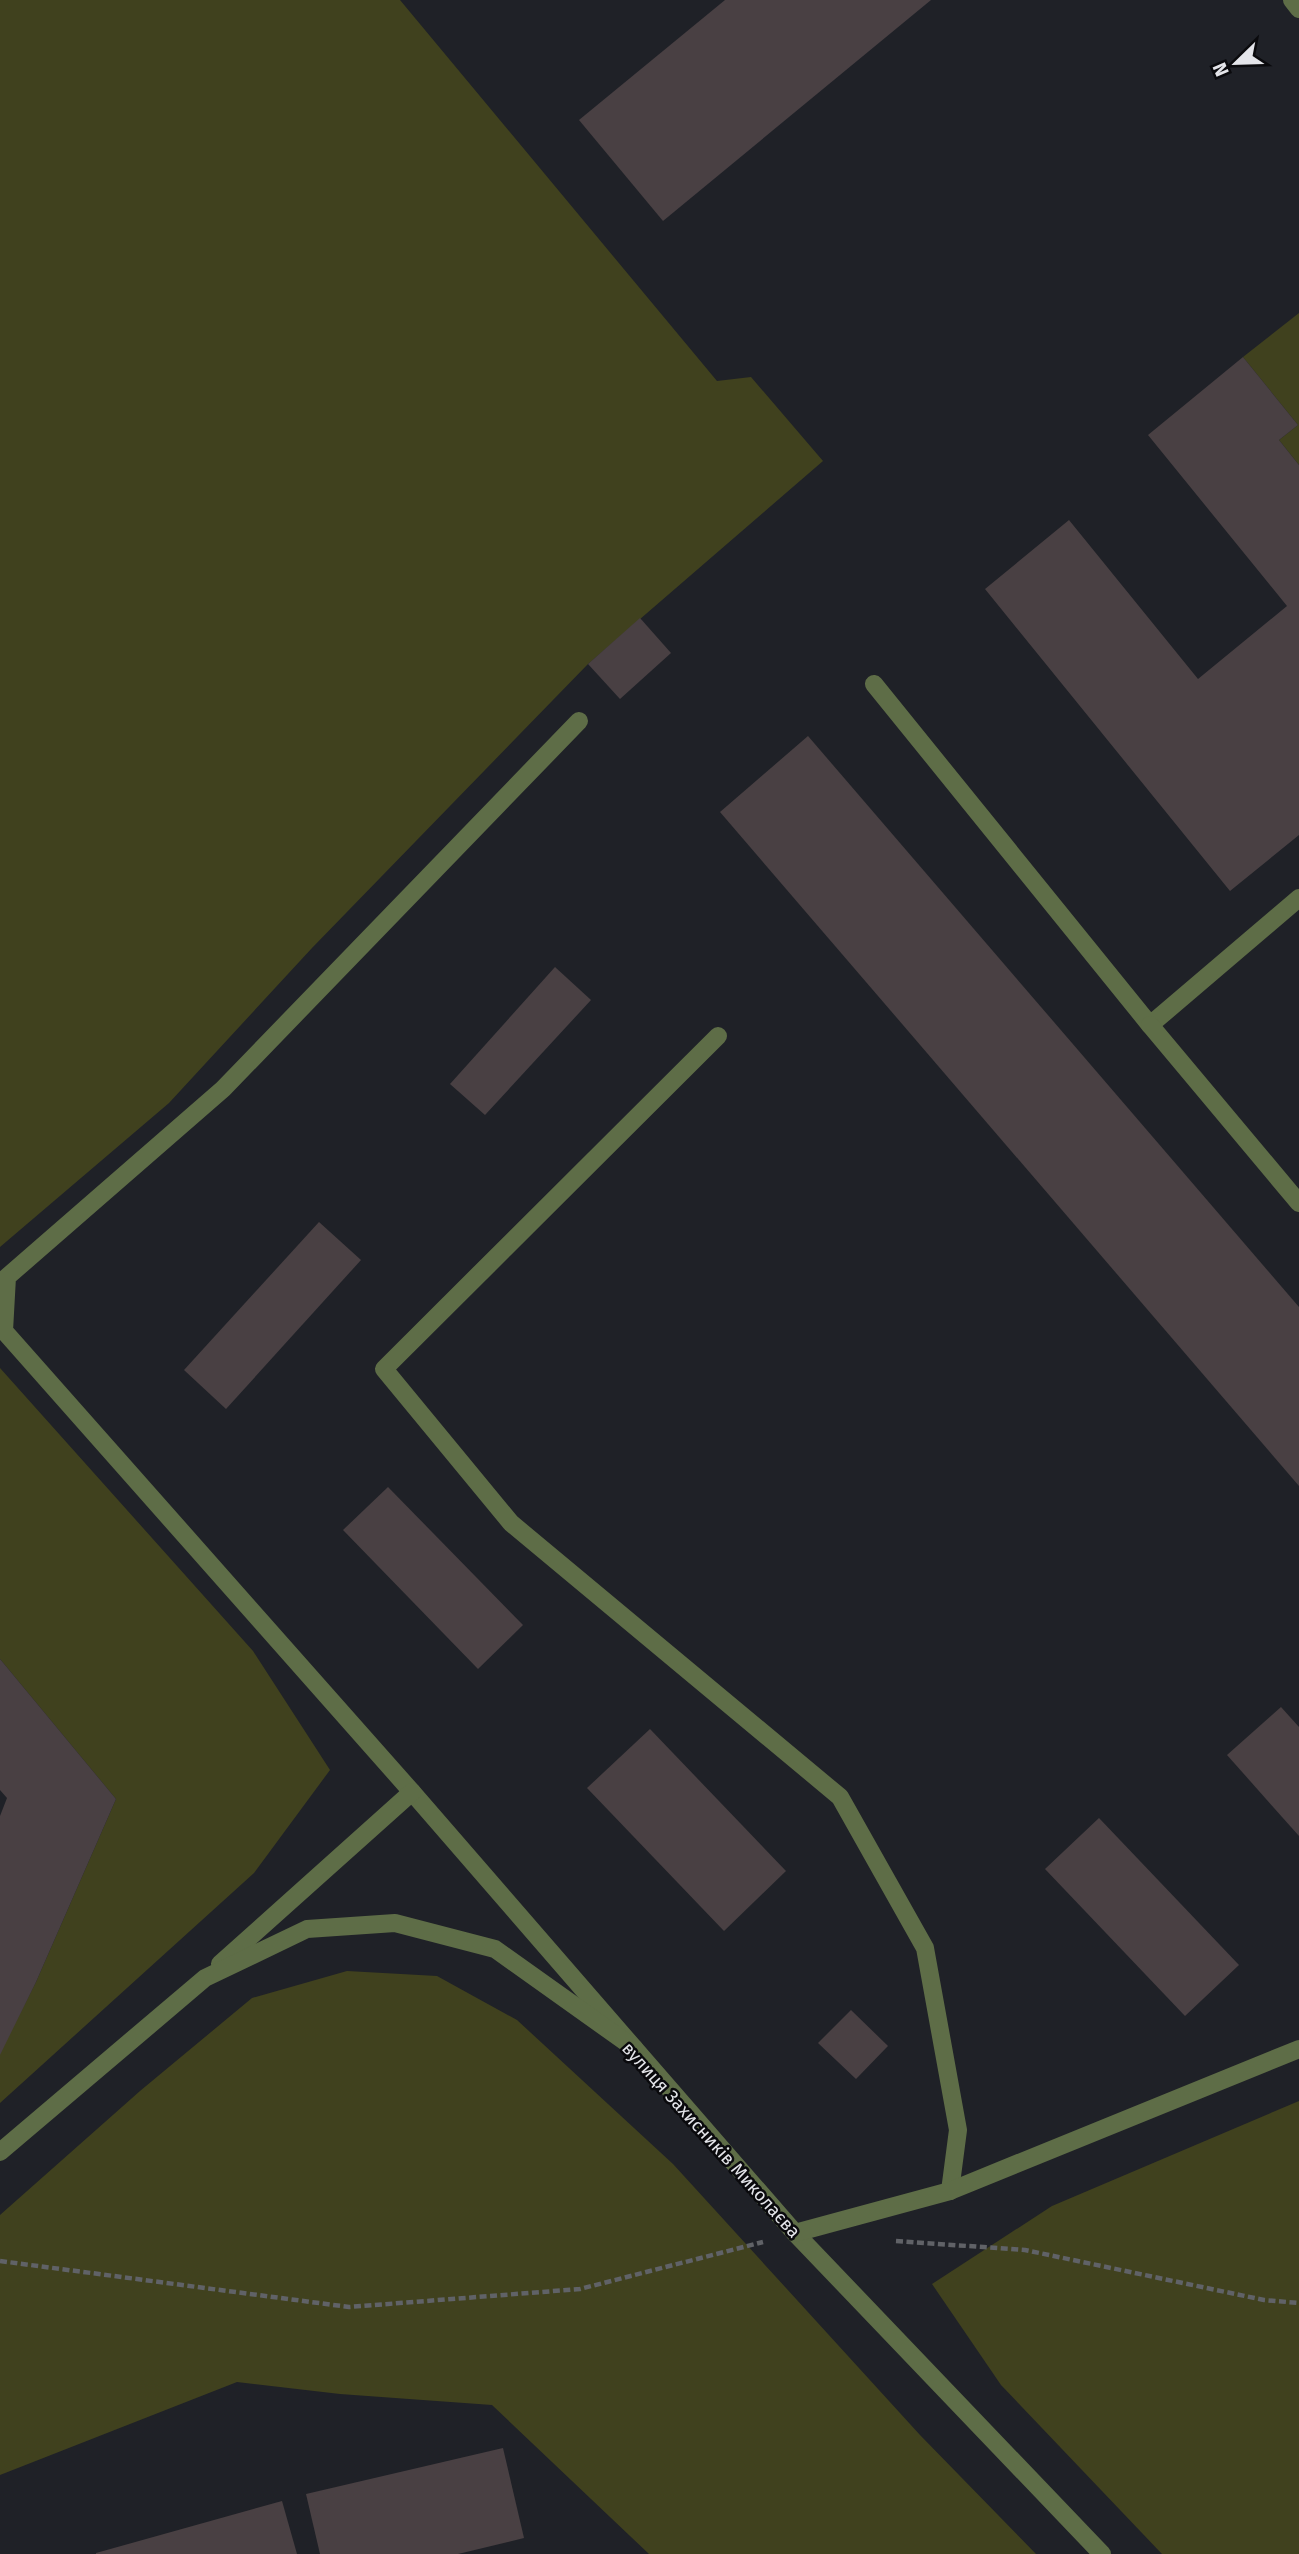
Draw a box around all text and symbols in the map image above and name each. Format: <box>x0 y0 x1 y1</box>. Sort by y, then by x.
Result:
north arrow <box>1201 28 1271 98</box>
text: N <box>1208 59 1234 80</box>
street label: вулиця Захисників Миколаєва <box>617 2038 805 2242</box>

